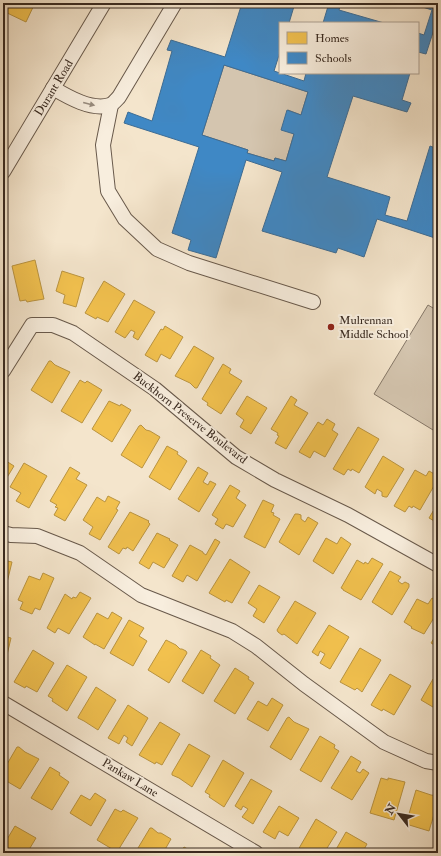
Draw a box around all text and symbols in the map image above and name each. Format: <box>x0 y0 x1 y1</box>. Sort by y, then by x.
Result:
legend <box>279 22 419 74</box>
text: Homes <box>315 31 349 46</box>
text: Schools <box>315 51 352 66</box>
street label: Durant Road <box>31 57 77 119</box>
one-way arrow <box>83 101 95 107</box>
place label: Mulrennan Middle School <box>339 313 409 342</box>
marker: Mulrennan Middle School <box>326 322 336 332</box>
street label: Buckhorn Preserve Boulevard <box>130 369 250 467</box>
street label: Pankaw Lane <box>99 755 161 801</box>
north arrow <box>379 794 419 834</box>
text: N <box>382 801 400 818</box>

